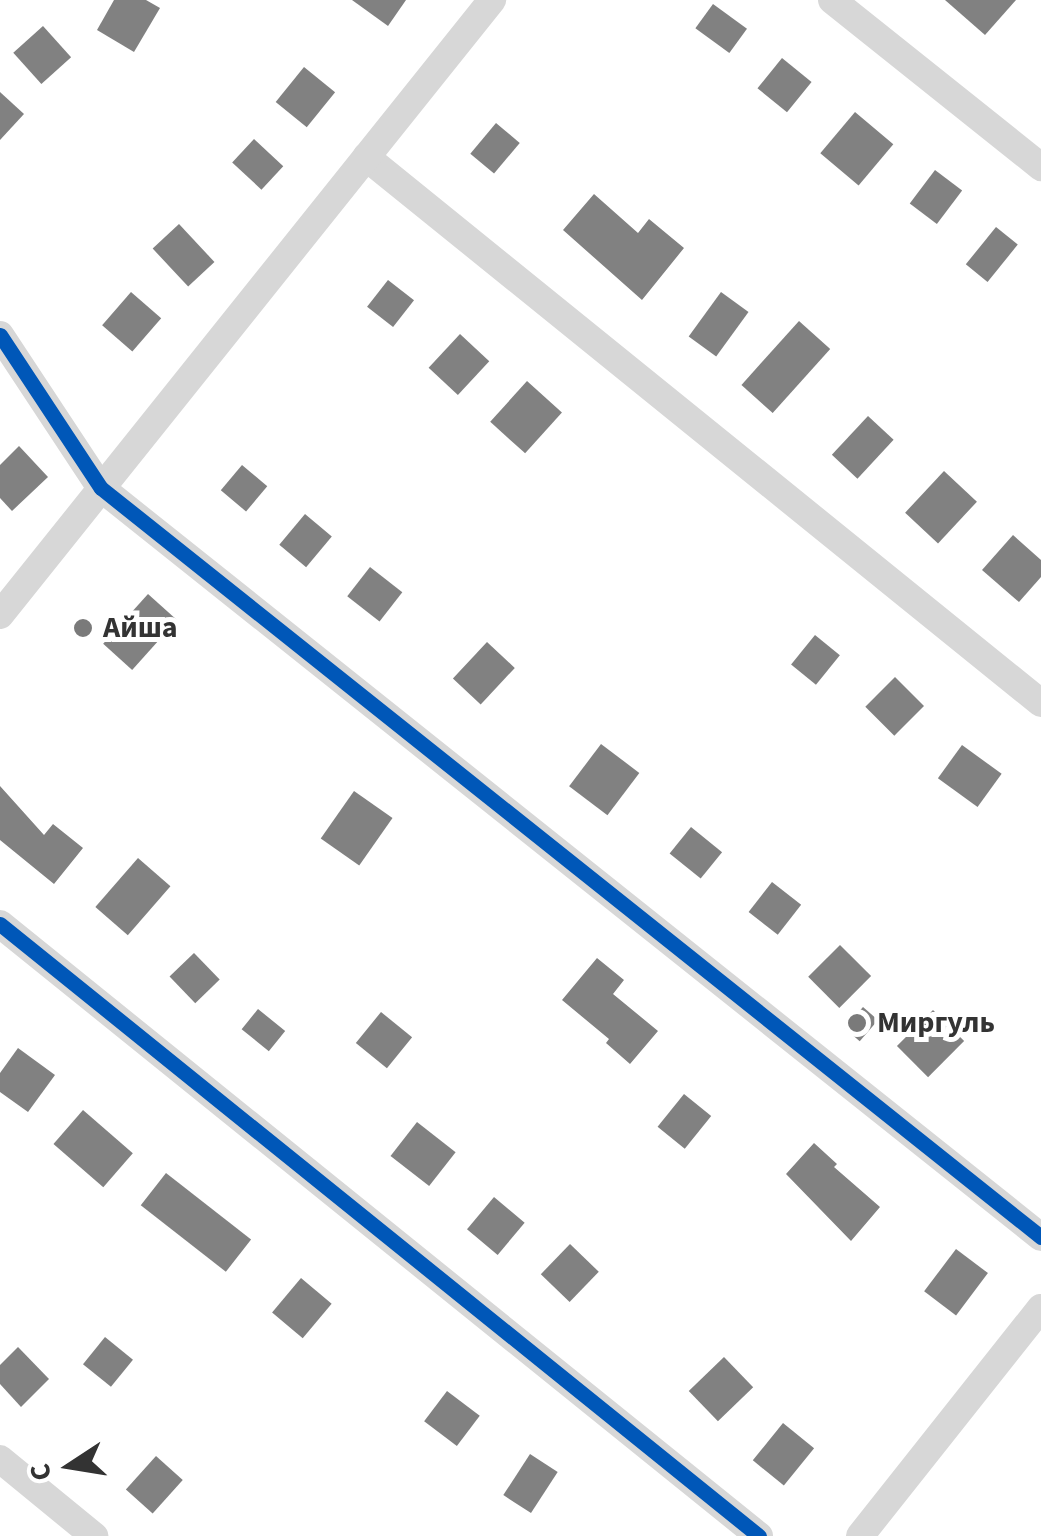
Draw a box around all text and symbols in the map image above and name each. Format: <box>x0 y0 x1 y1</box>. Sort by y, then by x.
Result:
place label: Айша <box>103 610 178 646</box>
marker: Айша <box>72 617 94 639</box>
place label: Миргуль <box>877 1005 995 1041</box>
marker: Миргуль <box>846 1012 868 1034</box>
north arrow <box>20 1416 120 1516</box>
text: С <box>19 1460 62 1484</box>

